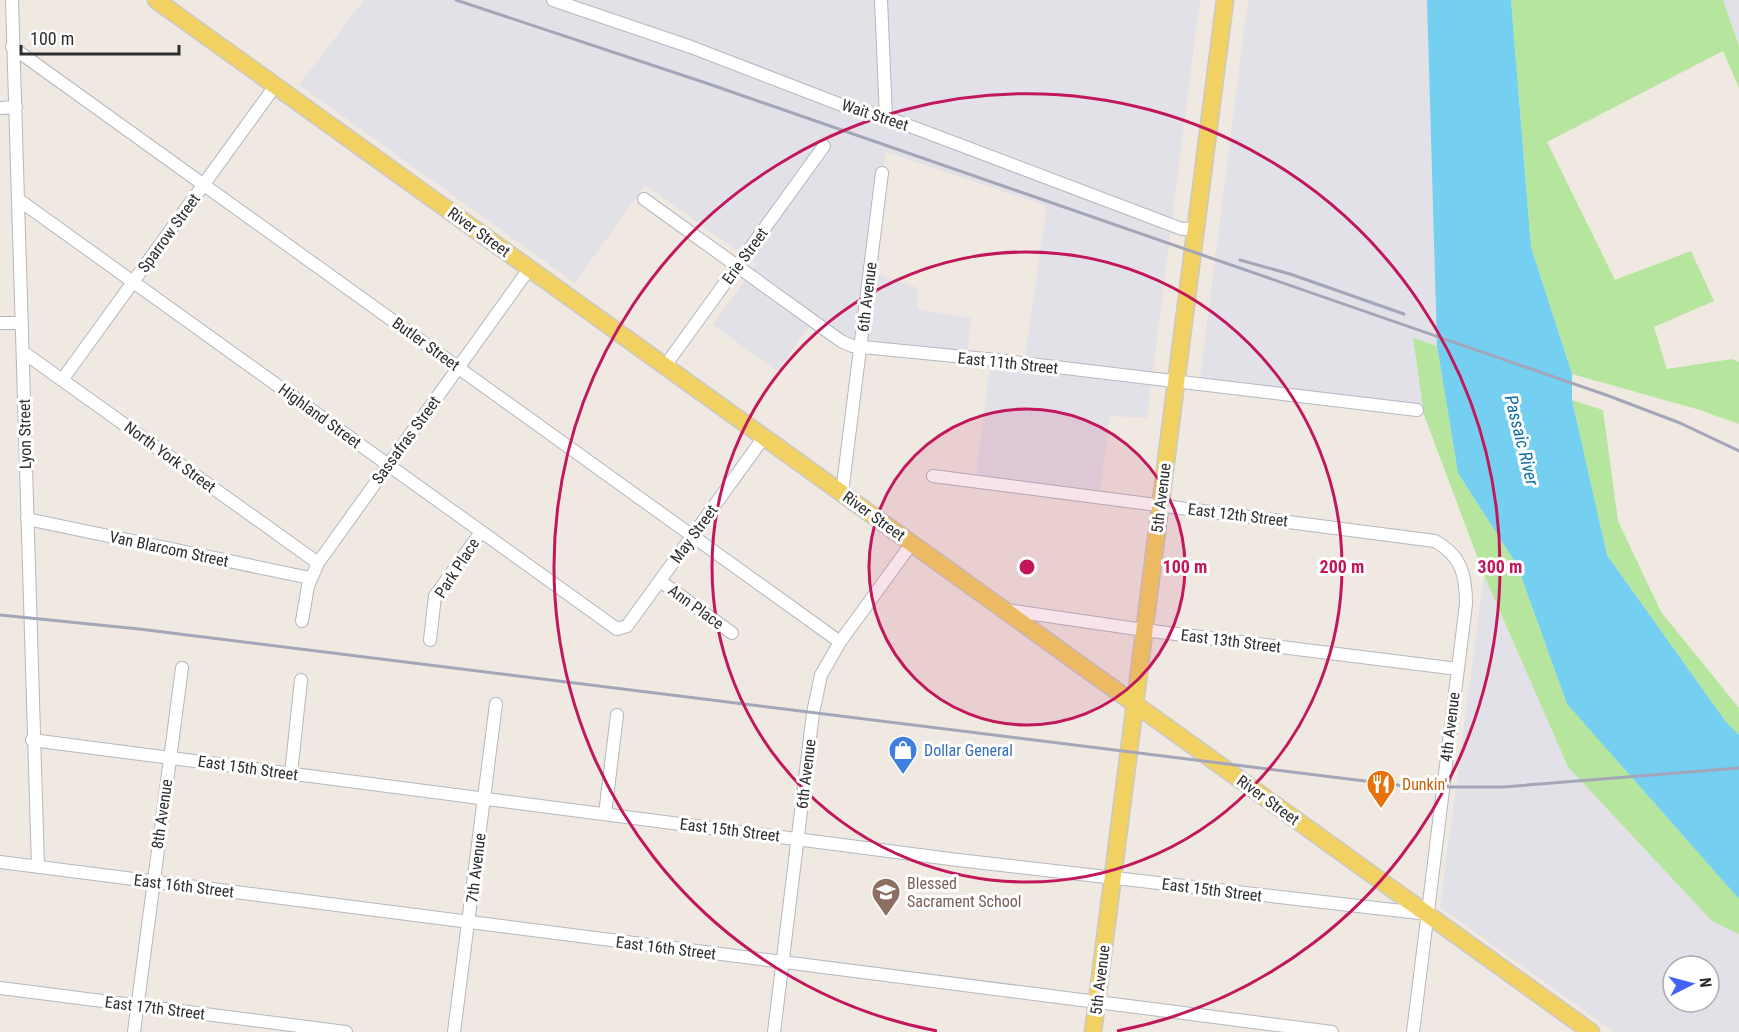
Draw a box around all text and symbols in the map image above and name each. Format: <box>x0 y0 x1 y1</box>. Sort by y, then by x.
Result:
scale bar <box>21 18 178 56</box>
text: 100 m <box>30 28 74 49</box>
street label: Wait Street <box>839 95 911 135</box>
street label: Sparrow Street <box>134 190 204 276</box>
street label: River Street <box>444 203 514 261</box>
street label: Erie Street <box>718 224 772 288</box>
street label: 6th Avenue <box>853 261 881 333</box>
street label: Butler Street <box>389 313 464 375</box>
street label: East 11th Street <box>957 348 1059 378</box>
street label: Highland Street <box>275 380 365 452</box>
street label: Sassafras Street <box>368 392 444 488</box>
water label: Passaic River <box>1501 393 1544 488</box>
street label: Lyon Street <box>15 399 35 469</box>
street label: North York Street <box>121 417 220 497</box>
street label: 5th Avenue <box>1147 462 1175 534</box>
street label: River Street <box>839 487 909 545</box>
street label: East 12th Street <box>1187 499 1289 531</box>
street label: May Street <box>666 501 722 567</box>
street label: Van Blarcom Street <box>108 527 230 571</box>
street label: Park Place <box>431 535 483 601</box>
text: 100 m <box>1163 556 1207 577</box>
text: 200 m <box>1320 556 1364 577</box>
text: 300 m <box>1478 556 1522 577</box>
centre of rings <box>1017 557 1037 577</box>
street label: Ann Place <box>665 581 727 633</box>
street label: East 13th Street <box>1180 625 1282 657</box>
street label: 4th Avenue <box>1436 691 1464 763</box>
shop icon: Dollar General <box>887 734 919 776</box>
street label: 6th Avenue <box>792 738 820 810</box>
place label: Dollar General <box>924 741 1013 760</box>
street label: East 15th Street <box>197 752 299 784</box>
restaurant icon: Dunkin' <box>1365 768 1397 810</box>
street label: River Street <box>1233 771 1303 829</box>
place label: Dunkin' <box>1402 775 1447 794</box>
street label: 8th Avenue <box>148 778 176 850</box>
street label: East 15th Street <box>679 814 781 846</box>
street label: 7th Avenue <box>462 832 490 904</box>
street label: East 16th Street <box>133 870 235 902</box>
place label: Blessed Sacrament School <box>907 874 1021 911</box>
street label: East 15th Street <box>1161 874 1263 906</box>
school or university icon: Blessed Sacrament School <box>870 876 902 918</box>
street label: East 16th Street <box>615 932 717 964</box>
street label: 5th Avenue <box>1086 944 1114 1016</box>
north arrow <box>1661 954 1721 1014</box>
text: N <box>1695 977 1715 988</box>
street label: East 17th Street <box>104 992 206 1024</box>

